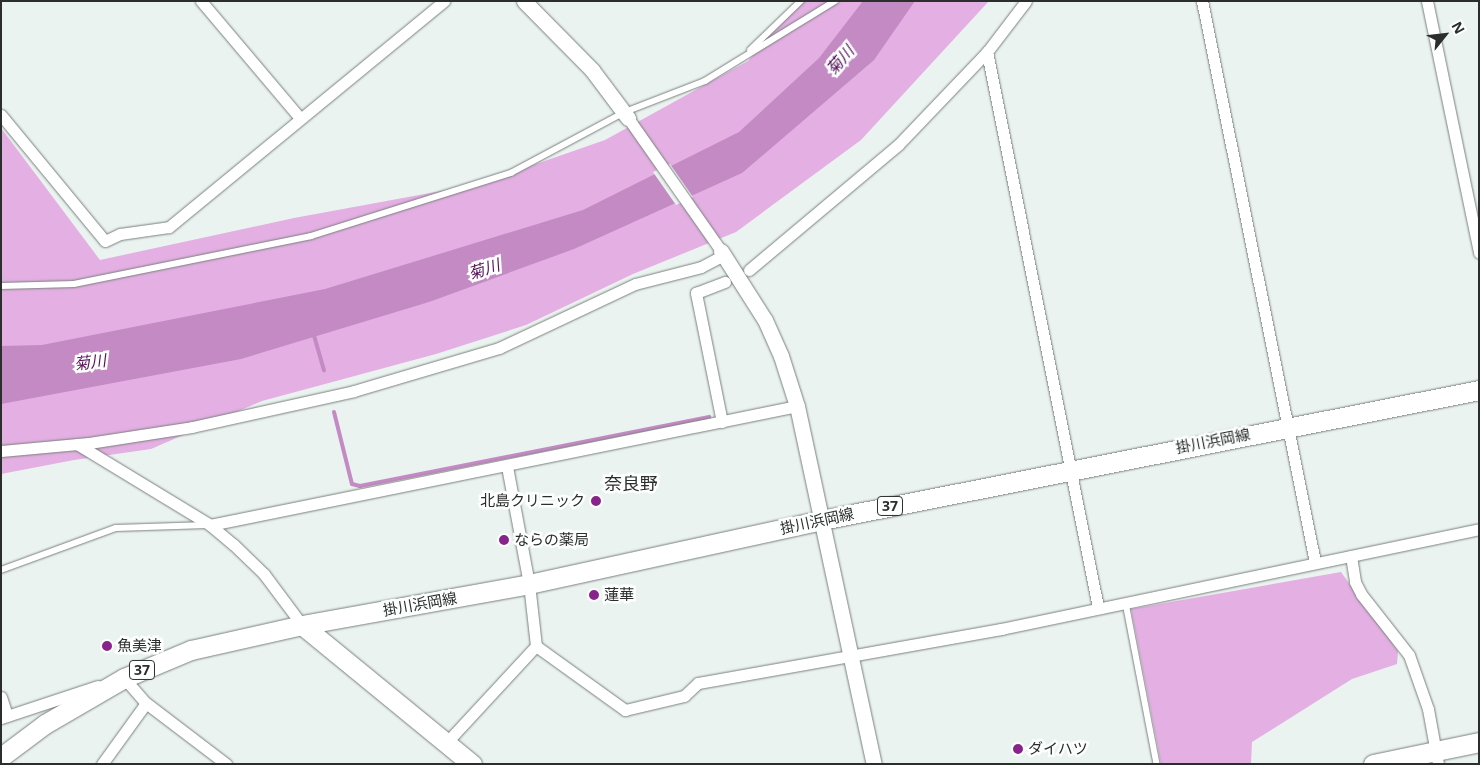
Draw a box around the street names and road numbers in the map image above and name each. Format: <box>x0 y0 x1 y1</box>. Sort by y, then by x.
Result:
street label: 掛川浜岡線 <box>1174 425 1252 457</box>
road number: 37 <box>876 494 904 518</box>
street label: 掛川浜岡線 <box>778 504 856 538</box>
street label: 掛川浜岡線 <box>382 589 458 619</box>
road number: 37 <box>128 658 156 682</box>

